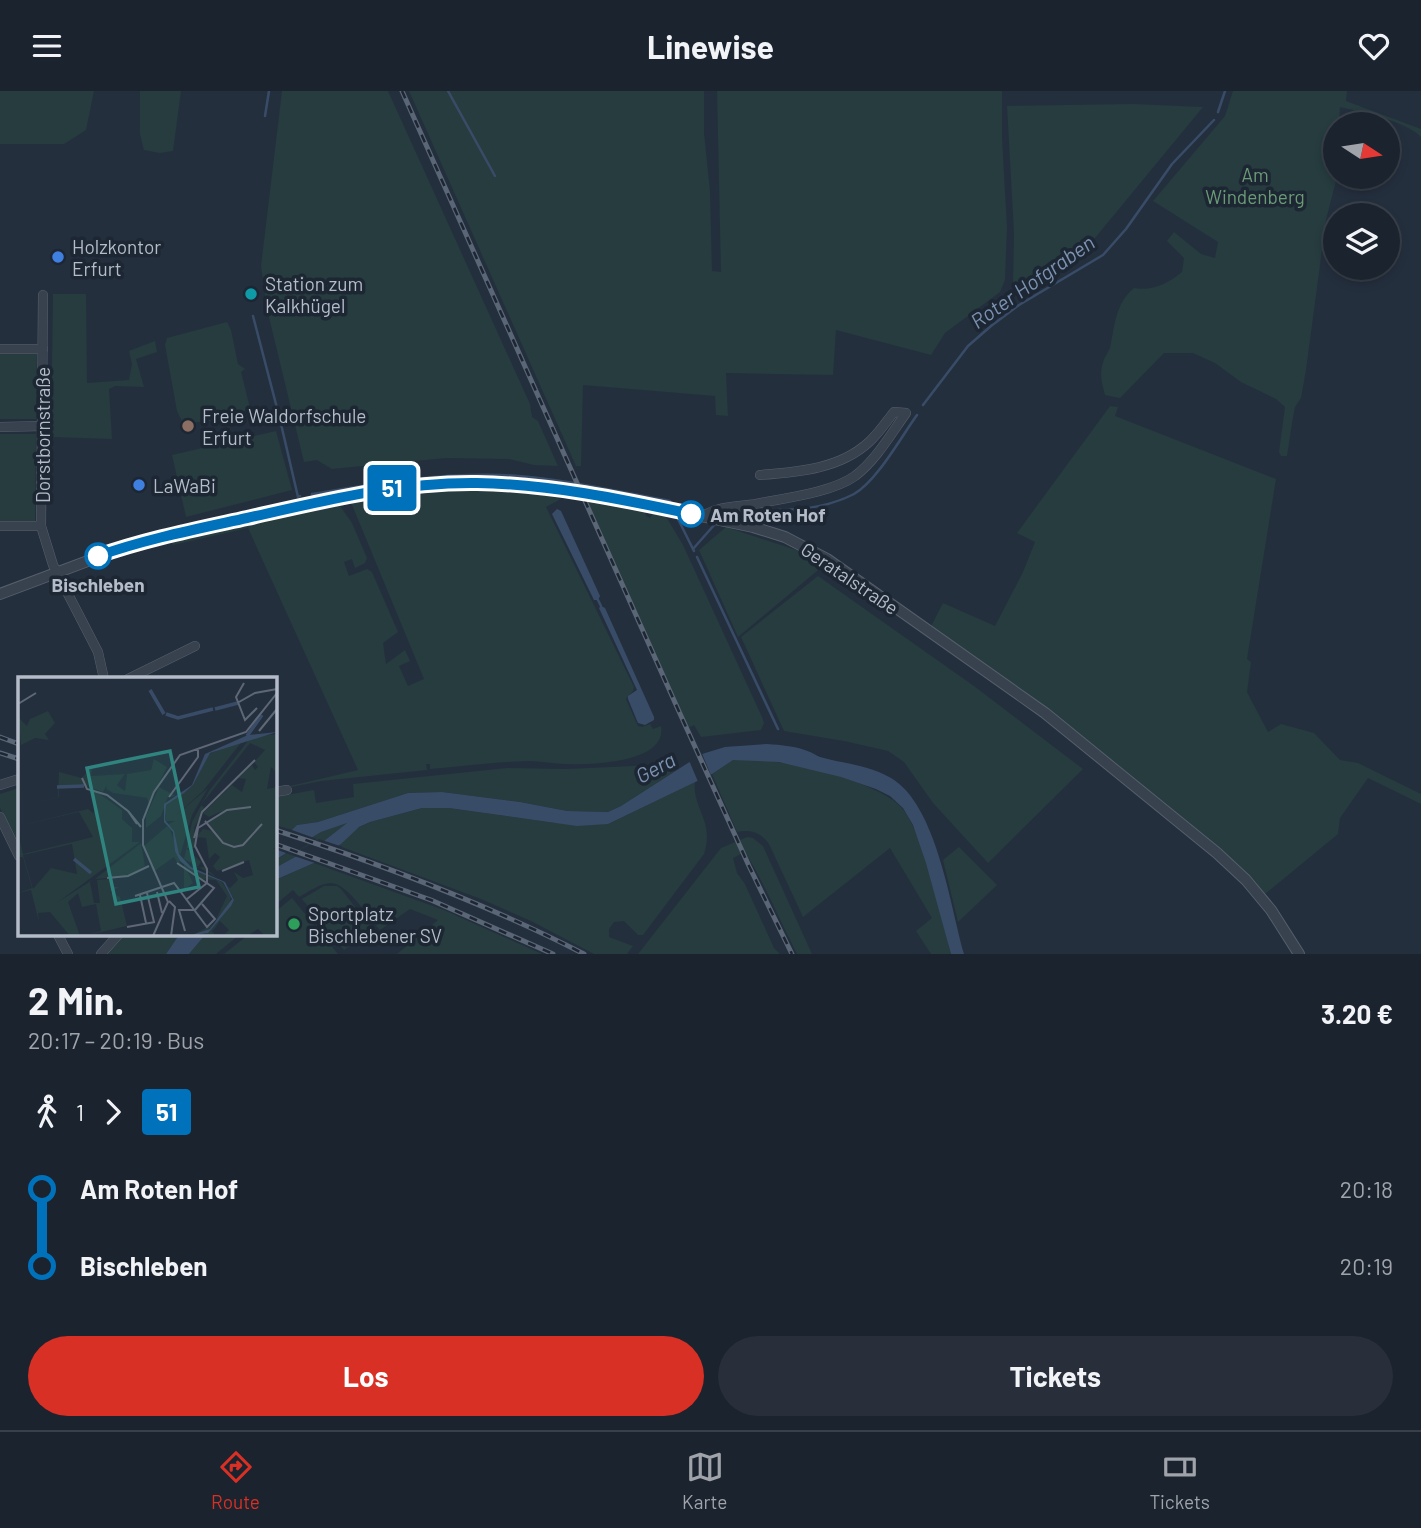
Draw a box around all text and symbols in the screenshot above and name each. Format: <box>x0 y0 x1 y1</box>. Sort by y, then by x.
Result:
icon: menu <box>28 27 66 65</box>
text: Linewise <box>647 27 774 65</box>
icon: heart <box>1355 27 1393 65</box>
north arrow <box>1323 112 1400 189</box>
map controls <box>1323 112 1400 280</box>
park label: Am Windenberg <box>1205 163 1305 208</box>
button: layers <box>1323 203 1400 280</box>
water label: Roter Hofgraben <box>965 229 1099 333</box>
place label: Holzkontor Erfurt <box>72 235 161 280</box>
marker: Holzkontor Erfurt <box>50 249 66 265</box>
place label: Station zum Kalkhügel <box>265 272 363 317</box>
marker: Station zum Kalkhügel <box>243 286 259 302</box>
street label: Dorstbornstraße <box>31 367 54 503</box>
place label: Freie Waldorfschule Erfurt <box>202 404 366 449</box>
marker: Freie Waldorfschule Erfurt <box>180 418 196 434</box>
line badge: 51 <box>360 465 424 511</box>
text: 51 <box>381 473 403 502</box>
place label: LaWaBi <box>153 474 216 497</box>
marker: LaWaBi <box>131 477 147 493</box>
marker: Am Roten Hof <box>678 501 704 527</box>
place label: Am Roten Hof <box>710 503 826 526</box>
street label: Geratalstraße <box>797 537 903 619</box>
marker: Bischleben <box>85 543 111 569</box>
place label: Bischleben <box>51 573 145 596</box>
inset map <box>18 677 276 937</box>
water label: Gera <box>631 746 679 788</box>
place label: Sportplatz Bischlebener SV <box>308 902 442 947</box>
marker: Sportplatz Bischlebener SV <box>286 916 302 932</box>
text: 2 Min. <box>28 977 124 1023</box>
text: 3.20 € <box>1321 998 1393 1029</box>
text: 20:17 – 20:19 · Bus <box>28 1026 204 1054</box>
icon: walk <box>28 1093 66 1131</box>
icon: forward <box>94 1093 132 1131</box>
text: 51 <box>156 1097 177 1126</box>
text: 1 <box>76 1098 84 1126</box>
text: Am Roten Hof <box>80 1173 238 1204</box>
text: 20:18 <box>1340 1175 1393 1203</box>
text: Bischleben <box>80 1250 208 1281</box>
text: 20:19 <box>1340 1252 1393 1280</box>
button: Los <box>28 1336 704 1416</box>
button: Tickets <box>718 1336 1393 1416</box>
tab: Route <box>211 1448 260 1513</box>
tab: Karte <box>682 1448 727 1513</box>
tab: Tickets <box>1149 1448 1210 1513</box>

